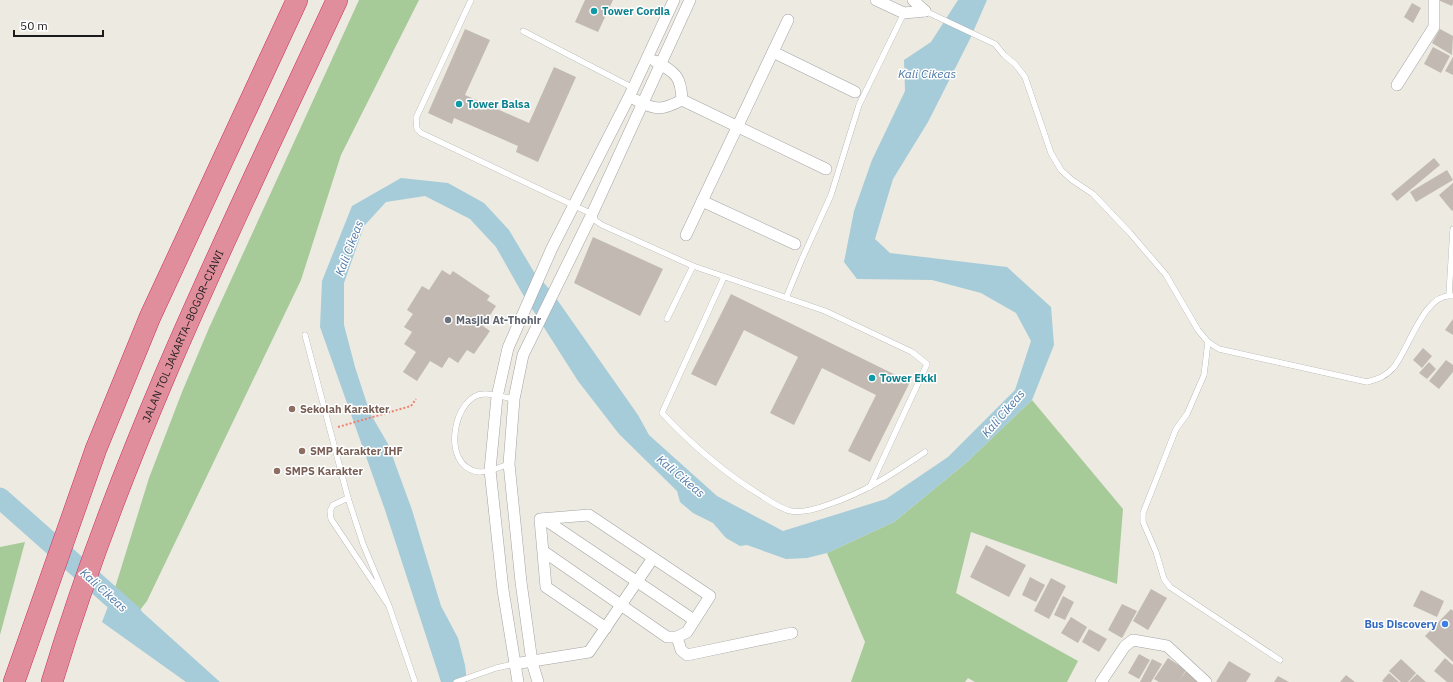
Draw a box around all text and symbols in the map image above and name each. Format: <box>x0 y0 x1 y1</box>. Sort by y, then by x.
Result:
place label: Tower Cordia <box>602 4 670 18</box>
marker: Tower Cordia <box>589 6 599 16</box>
scale bar <box>14 12 103 38</box>
text: 50 m <box>20 18 48 33</box>
water label: Kali Cikeas <box>898 66 956 81</box>
place label: Tower Balsa <box>467 97 530 111</box>
marker: Tower Balsa <box>454 99 464 109</box>
water label: Kali Cikeas <box>332 218 367 278</box>
street label: JALAN TOL JAKARTA–BOGOR–CIAWI <box>139 248 226 424</box>
place label: Masjid At-Thohir <box>456 313 542 327</box>
marker: Masjid At-Thohir <box>443 315 453 325</box>
place label: Tower Ekki <box>880 371 937 385</box>
marker: Tower Ekki <box>867 373 877 383</box>
water label: Kali Cikeas <box>978 386 1028 440</box>
place label: Sekolah Karakter <box>300 402 390 416</box>
marker: Sekolah Karakter <box>287 404 297 414</box>
place label: SMP Karakter IHF <box>310 444 403 458</box>
marker: SMP Karakter IHF <box>297 446 307 456</box>
water label: Kali Cikeas <box>654 452 708 501</box>
place label: SMPS Karakter <box>285 464 363 478</box>
marker: SMPS Karakter <box>272 466 282 476</box>
water label: Kali Cikeas <box>77 565 131 615</box>
place label: Bus Discovery <box>1364 617 1437 631</box>
marker: Bus Discovery <box>1440 619 1450 629</box>

